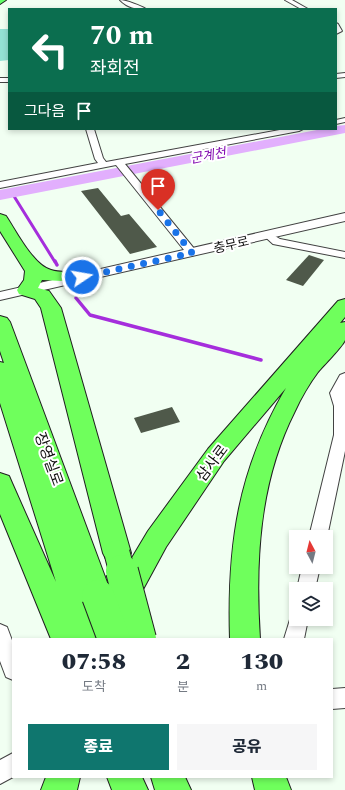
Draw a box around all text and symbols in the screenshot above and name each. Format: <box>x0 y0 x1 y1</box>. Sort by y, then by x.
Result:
text: 70 m <box>90 14 154 57</box>
icon: left <box>24 24 76 76</box>
text: 좌회전 <box>90 55 140 82</box>
text: 그다음 <box>24 100 65 123</box>
icon: arrive <box>73 100 95 122</box>
water label: 군계천 <box>189 143 229 169</box>
pin <box>141 169 175 210</box>
icon: arrive <box>147 175 169 197</box>
street label: 충무로 <box>211 231 251 259</box>
position arrow <box>61 256 103 298</box>
street label: 장영실로 <box>28 429 69 489</box>
street label: 삼사로 <box>191 440 234 487</box>
north arrow <box>289 530 333 574</box>
map controls <box>289 530 333 626</box>
button: layers <box>289 582 333 626</box>
text: 07:58 <box>62 644 126 680</box>
text: 2 <box>176 644 190 680</box>
text: 130 <box>240 644 283 680</box>
text: m <box>256 676 267 696</box>
text: 도착 <box>82 677 106 697</box>
text: 분 <box>177 677 189 697</box>
button: 종료 <box>28 724 169 770</box>
button: 공유 <box>177 724 317 770</box>

